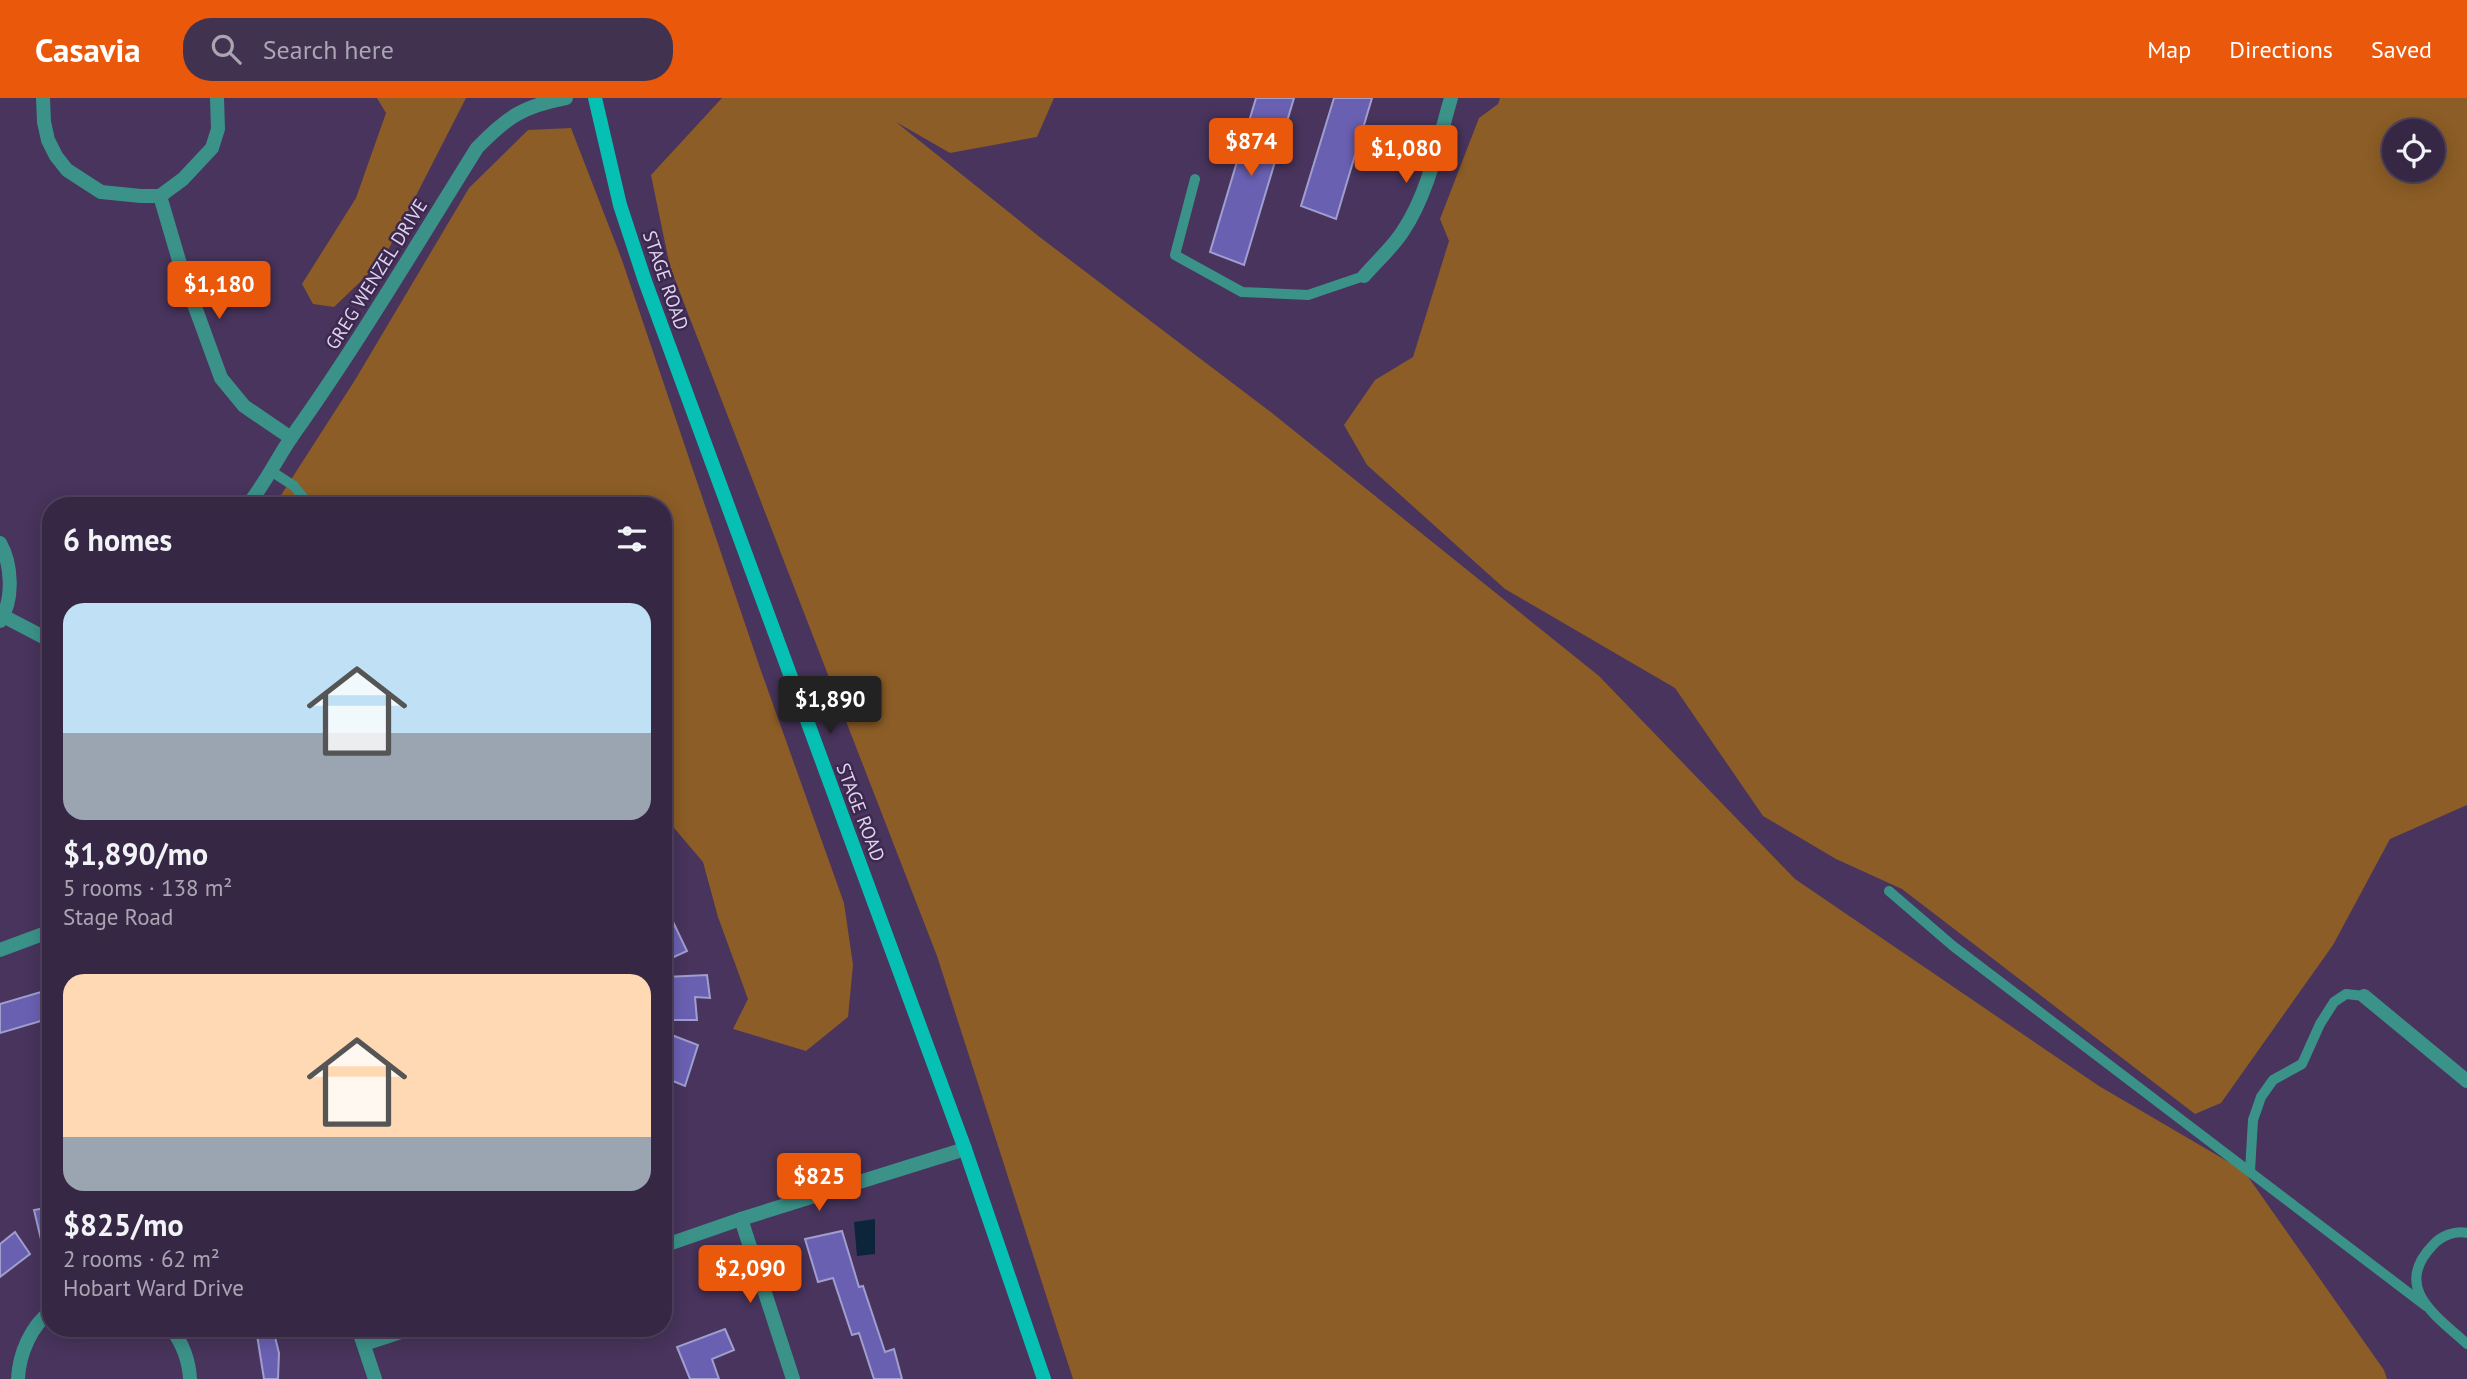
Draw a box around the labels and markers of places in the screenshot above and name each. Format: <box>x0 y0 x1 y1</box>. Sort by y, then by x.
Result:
pin: $874 <box>1210 118 1292 178</box>
pin: $1,080 <box>1349 126 1463 185</box>
pin: $1,180 <box>162 262 276 321</box>
pin: $1,890 <box>773 676 887 736</box>
pin: $825 <box>778 1154 860 1213</box>
pin: $2,090 <box>693 1246 807 1305</box>

